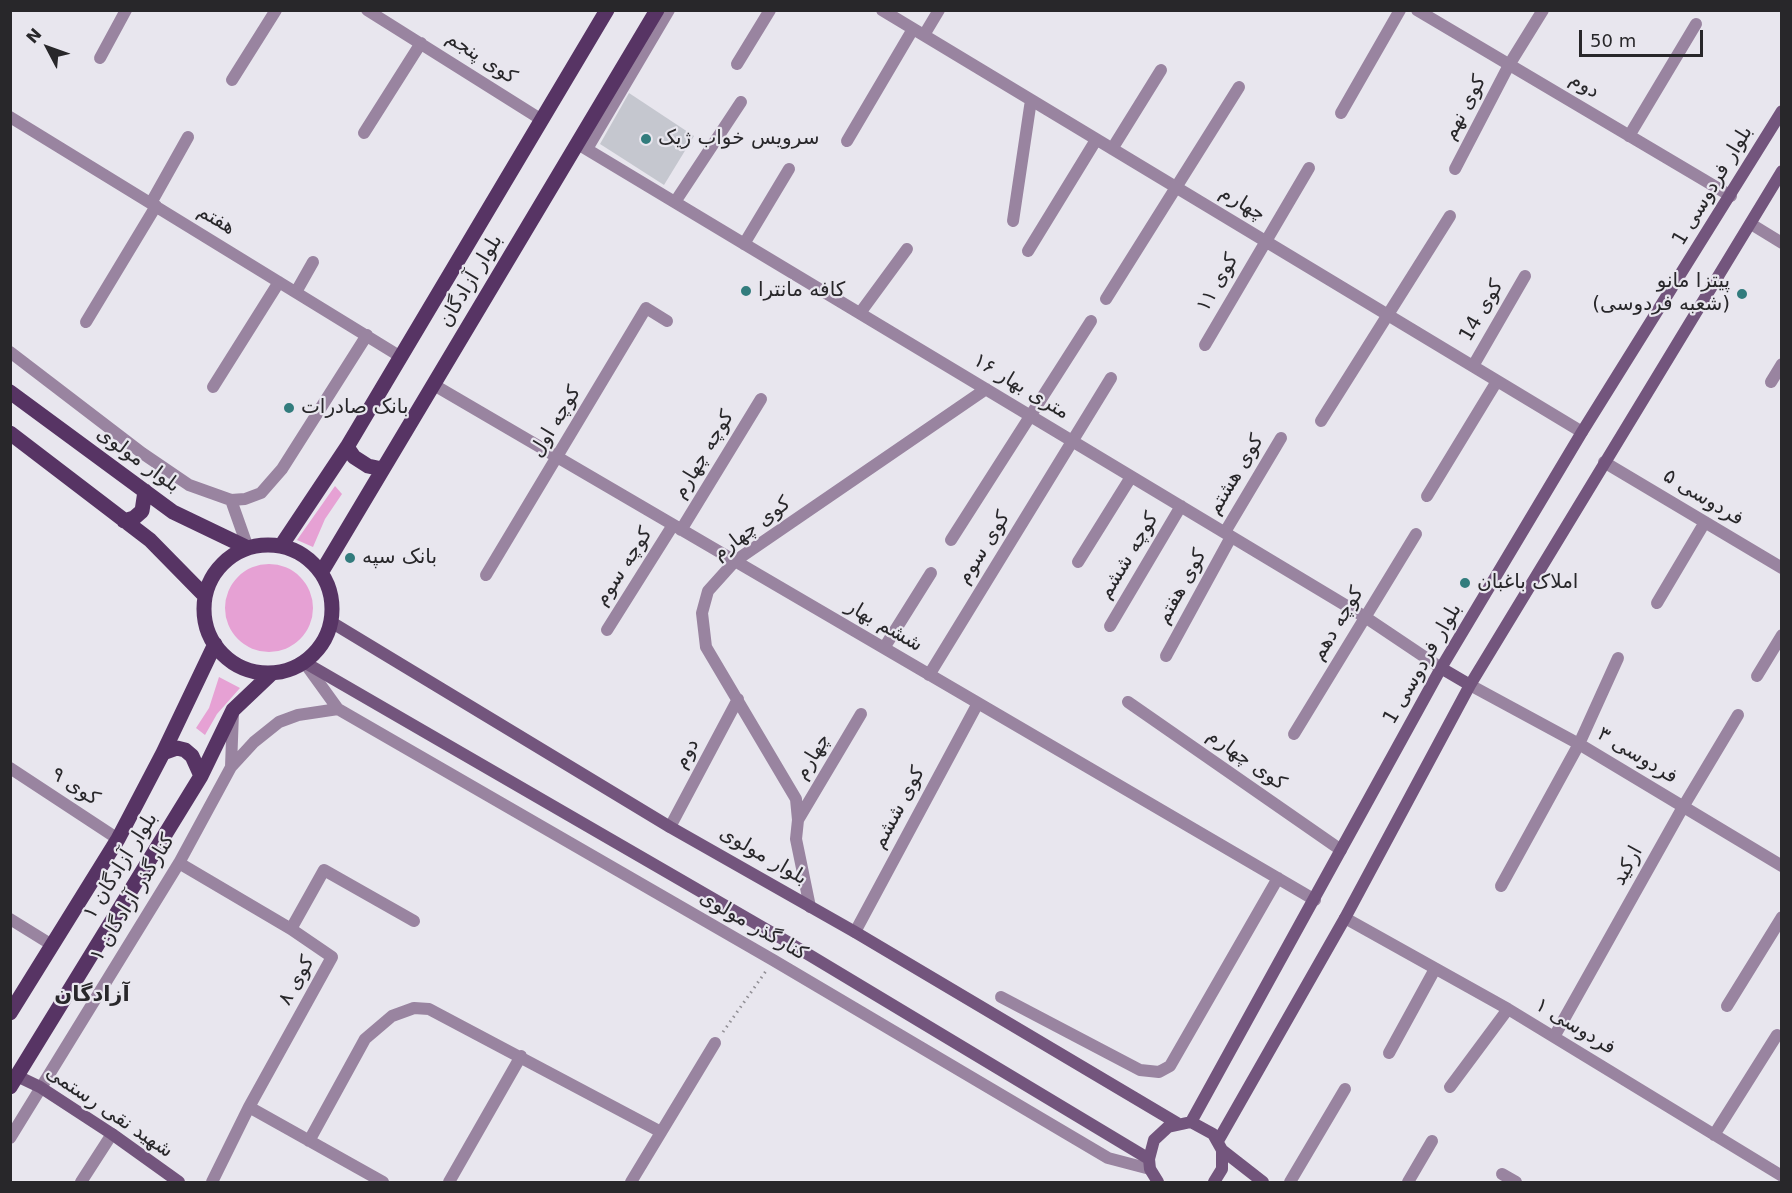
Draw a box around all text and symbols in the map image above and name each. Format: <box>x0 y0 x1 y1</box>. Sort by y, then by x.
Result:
north arrow <box>18 18 78 78</box>
scale bar <box>1582 18 1706 56</box>
text: N <box>22 25 46 47</box>
street label: کوی پنجم <box>441 26 521 90</box>
text: 50 m <box>1590 30 1636 51</box>
street label: دوم <box>1565 68 1603 104</box>
street label: کوی نهم <box>1438 71 1492 145</box>
street label: بلوار فردوسی 1 <box>1668 122 1758 250</box>
place label: سرویس خواب ژیک <box>658 127 819 151</box>
marker: سرویس خواب ژیک <box>639 132 653 146</box>
street label: چهارم <box>1215 181 1269 227</box>
street label: هفتم <box>193 199 239 241</box>
street label: بلوار آزادگان <box>434 230 508 332</box>
street label: کوی ۱۱ <box>1192 250 1244 316</box>
place label: پیتزا مانو (شعبه فردوسی) <box>1592 270 1730 317</box>
street label: کوی 14 <box>1455 276 1509 346</box>
place label: کافه مانترا <box>758 279 845 303</box>
marker: کافه مانترا <box>739 284 753 298</box>
marker: پیتزا مانو (شعبه فردوسی) <box>1735 287 1749 301</box>
street label: ۱۶ متری بهار <box>968 349 1074 425</box>
street label: کوچه اول <box>525 382 587 462</box>
place label: بانک صادرات <box>301 396 409 420</box>
marker: بانک صادرات <box>282 401 296 415</box>
street label: کوچه چهارم <box>668 406 740 504</box>
street label: بلوار مولوی <box>92 422 184 498</box>
street label: کوی هشتم <box>1203 430 1269 520</box>
street label: فردوسی ۵ <box>1658 465 1748 531</box>
street label: کوی چهارم <box>708 492 796 566</box>
street label: کوی سوم <box>952 507 1016 589</box>
street label: کوچه ششم <box>1094 508 1164 604</box>
street label: کوچه سوم <box>590 523 658 611</box>
street label: کوی هفتم <box>1152 545 1212 629</box>
place label: بانک سپه <box>362 546 437 570</box>
marker: بانک سپه <box>343 551 357 565</box>
place label: املاک باغبان <box>1477 571 1578 595</box>
marker: املاک باغبان <box>1458 576 1472 590</box>
street label: کوچه دهم <box>1307 583 1369 665</box>
street label: ششم بهار <box>841 594 927 658</box>
street label: بلوار فردوسی 1 <box>1379 599 1467 729</box>
street label: فردوسی ۳ <box>1592 723 1682 789</box>
street label: کوی چهارم <box>1202 724 1290 796</box>
street label: چهارم <box>790 730 836 784</box>
street label: دوم <box>669 735 705 773</box>
street label: کوی ۹ <box>46 763 104 811</box>
street label: کوی ششم <box>867 763 931 853</box>
street label: بلوار آزادگان ۱ <box>79 808 163 924</box>
street label: بلوار مولوی <box>715 821 811 891</box>
street label: کنارگذر آزادگان ۱ <box>86 830 180 966</box>
street label: ارکید <box>1608 842 1648 890</box>
street label: کنارگذر مولوی <box>695 885 811 967</box>
street label: کوی ۸ <box>274 952 320 1010</box>
district label: آزادگان <box>54 983 130 1009</box>
street label: فردوسی ۱ <box>1530 994 1620 1060</box>
street label: شهید نقی رستمی <box>41 1061 177 1163</box>

